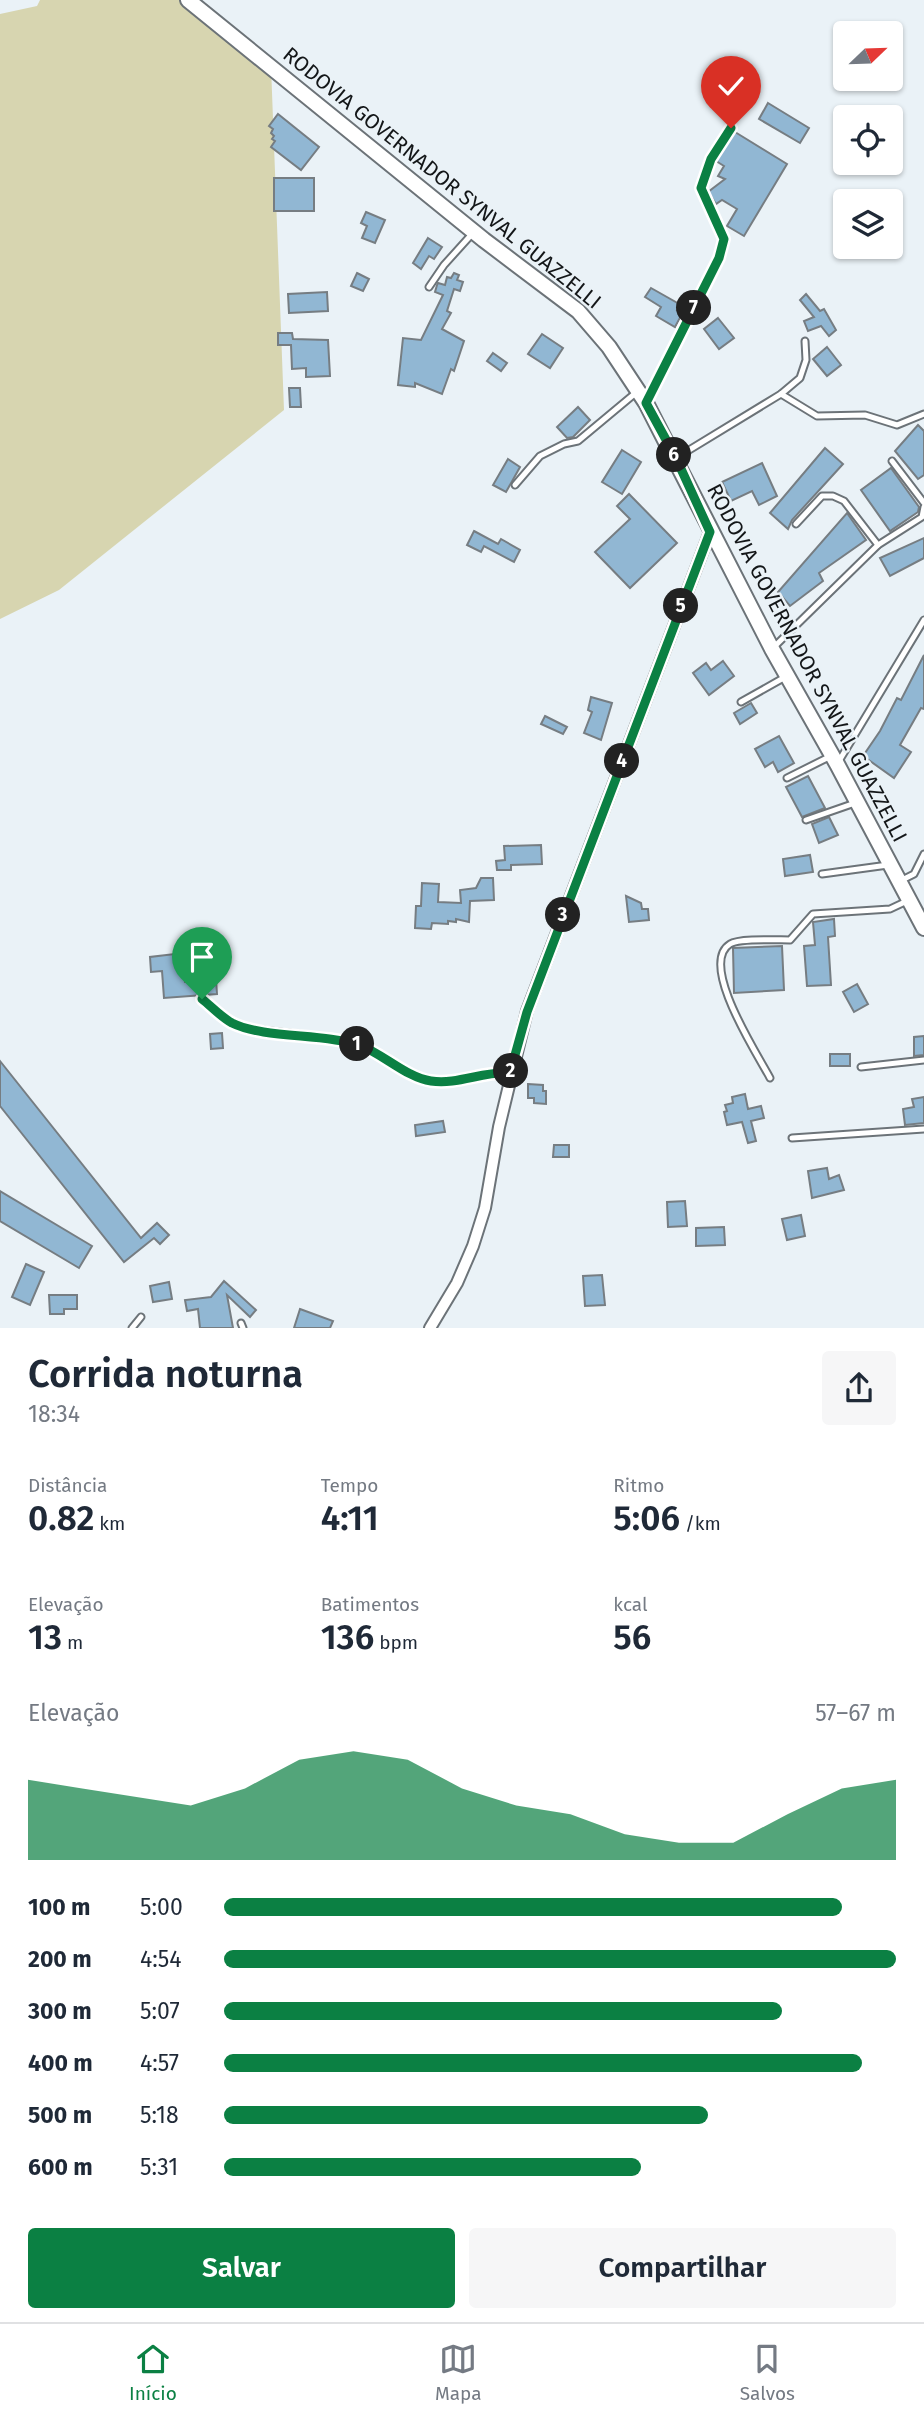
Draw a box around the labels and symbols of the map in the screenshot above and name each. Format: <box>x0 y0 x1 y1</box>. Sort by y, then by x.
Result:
north arrow <box>833 21 903 91</box>
street label: RODOVIA GOVERNADOR SYNVAL GUAZZELLI <box>278 41 606 315</box>
pin <box>701 56 761 128</box>
pin: 7 <box>676 290 712 326</box>
pin: 6 <box>656 438 692 472</box>
street label: RODOVIA GOVERNADOR SYNVAL GUAZZELLI <box>701 479 913 847</box>
pin: 5 <box>664 588 698 624</box>
pin: 4 <box>604 744 640 778</box>
pin: 3 <box>546 898 580 932</box>
pin <box>172 927 232 999</box>
pin: 1 <box>340 1026 374 1062</box>
pin: 2 <box>494 1054 528 1088</box>

